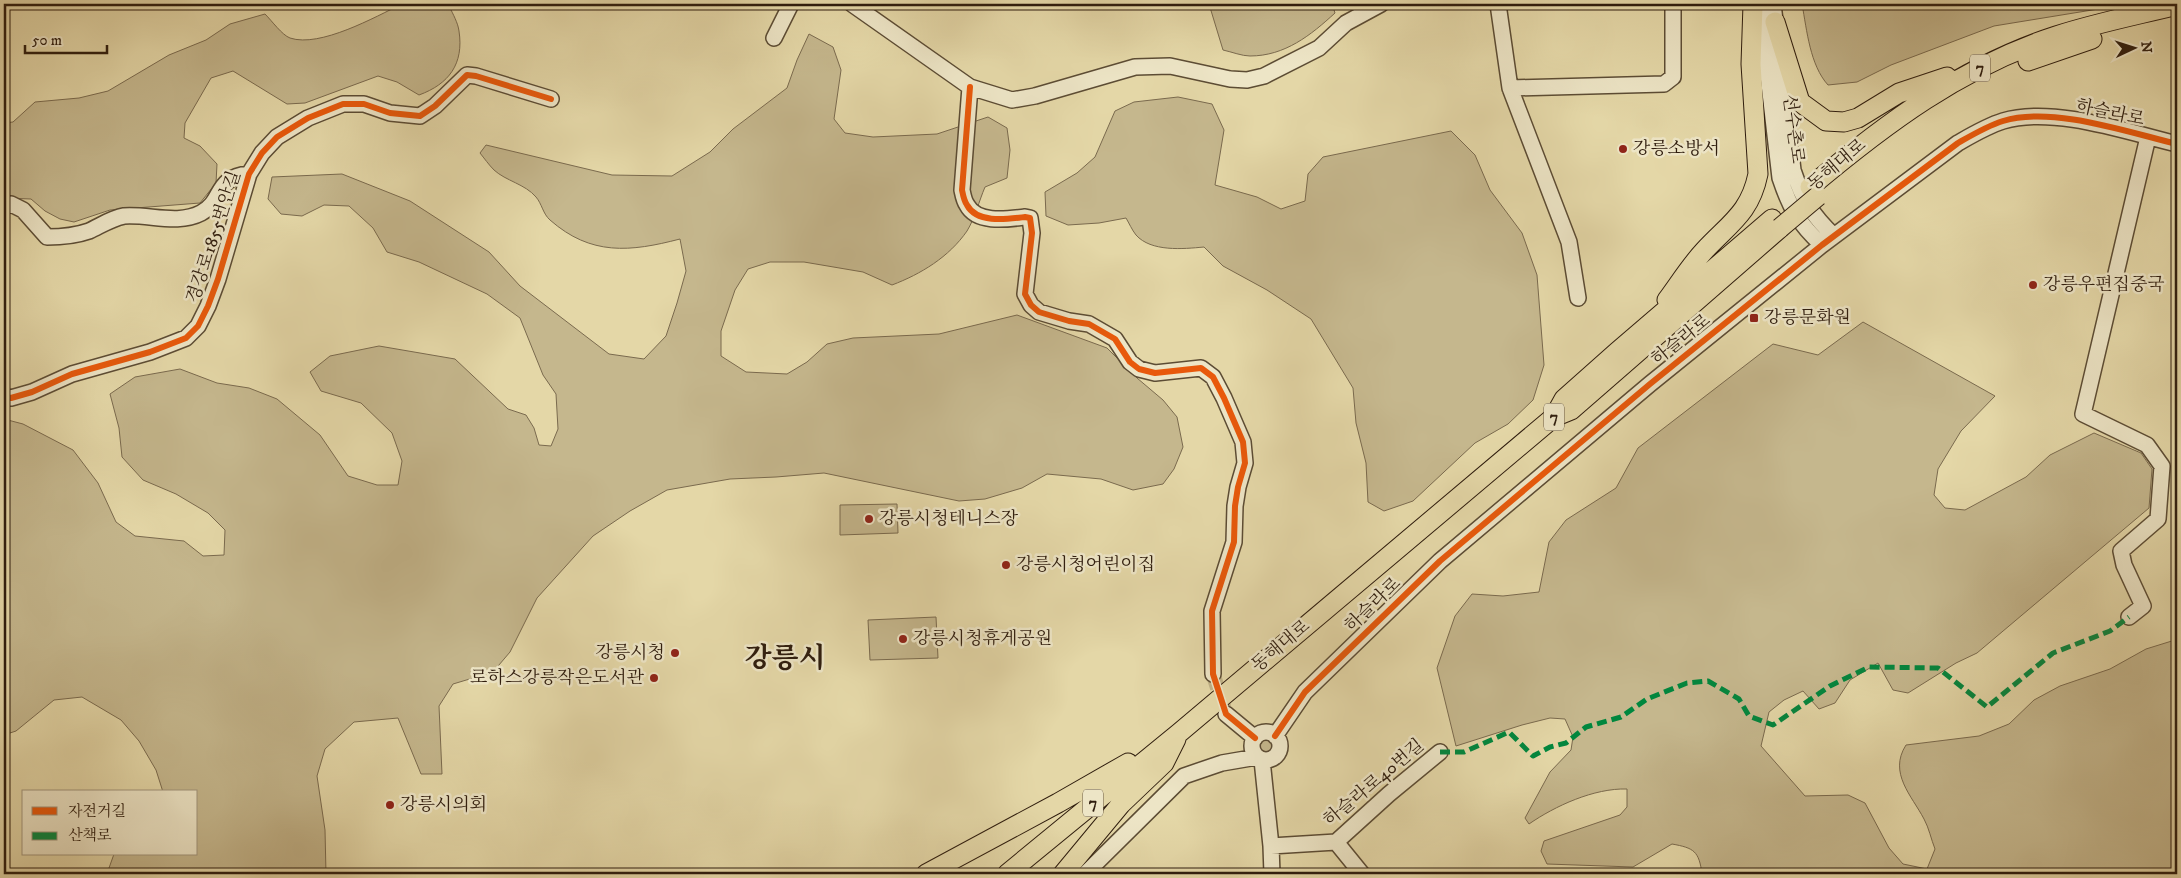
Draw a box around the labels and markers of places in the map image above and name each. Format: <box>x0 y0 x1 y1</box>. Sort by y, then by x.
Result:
place label: 강릉소방서 <box>1633 138 1720 160</box>
marker: 강릉소방서 <box>1617 143 1629 155</box>
place label: 강릉우편집중국 <box>2043 274 2165 296</box>
marker: 강릉우편집중국 <box>2027 279 2039 291</box>
place label: 강릉문화원 <box>1764 307 1851 329</box>
marker: 강릉문화원 <box>1748 312 1760 324</box>
place label: 강릉시청테니스장 <box>879 508 1019 530</box>
marker: 강릉시청테니스장 <box>863 513 875 525</box>
place label: 강릉시청어린이집 <box>1016 554 1155 576</box>
marker: 강릉시청어린이집 <box>1000 559 1012 571</box>
place label: 강릉시청휴게공원 <box>913 628 1052 650</box>
marker: 강릉시청휴게공원 <box>897 633 909 645</box>
place label: 강릉시청 <box>595 642 665 664</box>
marker: 강릉시청 <box>669 647 681 659</box>
place label: 로하스강릉작은도서관 <box>470 667 645 689</box>
marker: 로하스강릉작은도서관 <box>648 672 660 684</box>
place label: 강릉시의회 <box>400 794 487 816</box>
marker: 강릉시의회 <box>384 799 396 811</box>

